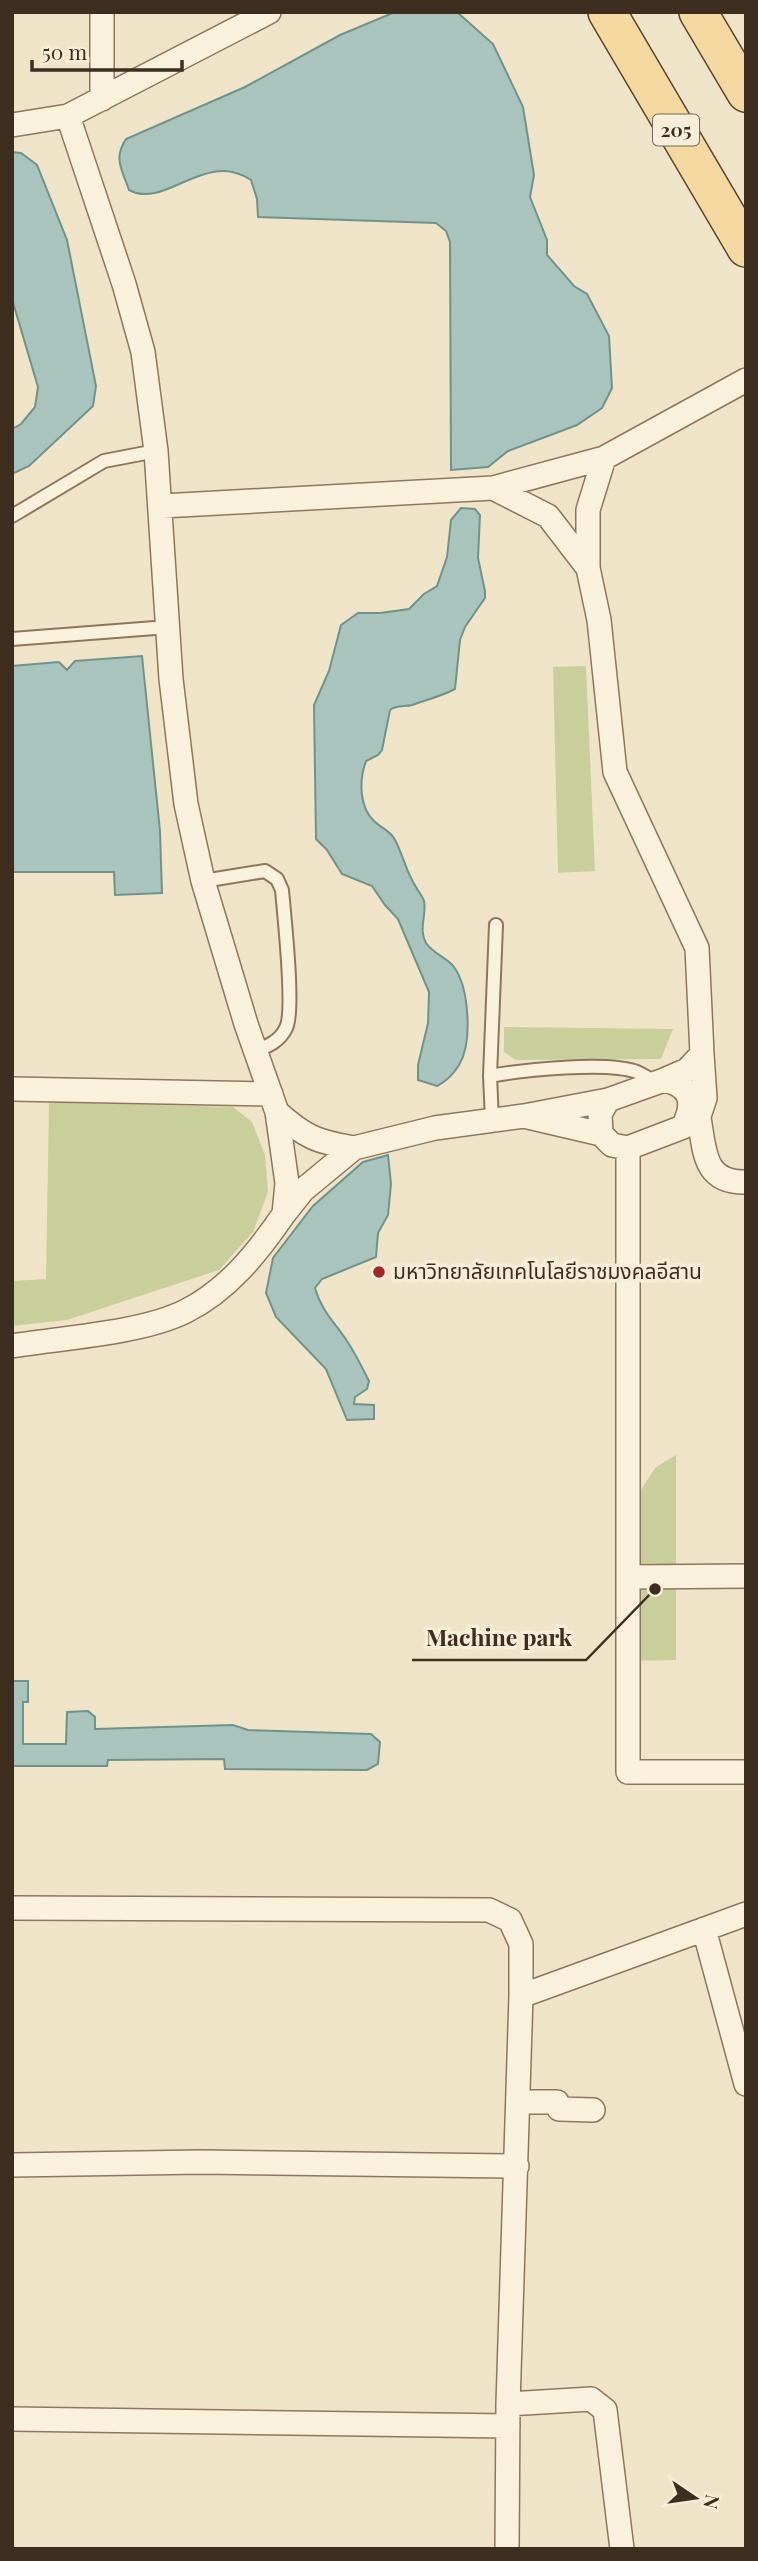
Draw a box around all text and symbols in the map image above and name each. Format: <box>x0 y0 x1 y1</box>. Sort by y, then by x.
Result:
scale bar <box>32 28 182 72</box>
text: 50 m <box>42 37 88 65</box>
road number: 205 <box>653 114 699 146</box>
place label: มหาวิทยาลัยเทคโนโลยีราชมงคลอีสาน <box>393 1256 702 1284</box>
marker: มหาวิทยาลัยเทคโนโลยีราชมงคลอีสาน <box>371 1264 387 1280</box>
callout: Machine park <box>412 1616 586 1660</box>
text: Machine park <box>426 1621 573 1652</box>
north arrow <box>660 2463 730 2533</box>
text: N <box>698 2492 727 2512</box>

